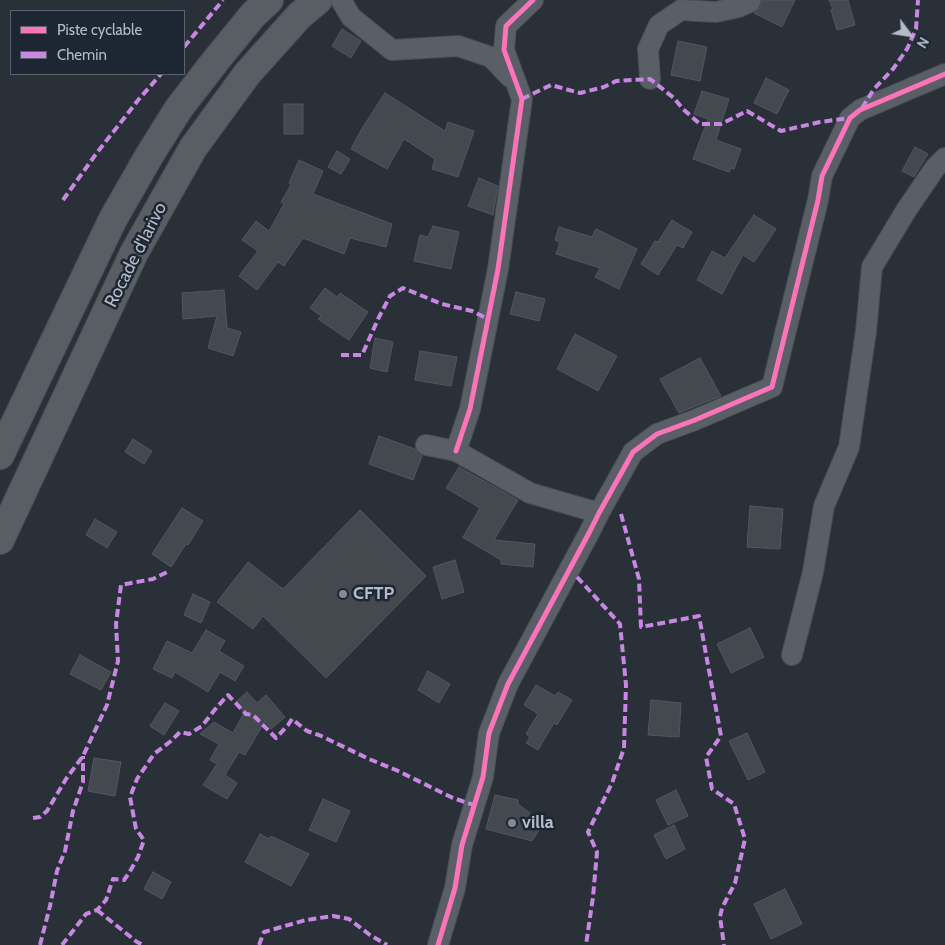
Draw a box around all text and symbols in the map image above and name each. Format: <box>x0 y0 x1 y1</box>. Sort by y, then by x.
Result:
legend <box>10 10 185 75</box>
north arrow <box>885 10 935 60</box>
text: Piste cyclable <box>57 21 142 39</box>
text: N <box>913 34 933 52</box>
text: Chemin <box>57 46 107 64</box>
street label: Rocade d'Iarivo <box>100 199 172 311</box>
place label: CFTP <box>353 583 394 605</box>
marker: CFTP <box>337 588 349 600</box>
place label: villa <box>522 812 554 834</box>
marker: villa <box>506 817 518 829</box>

